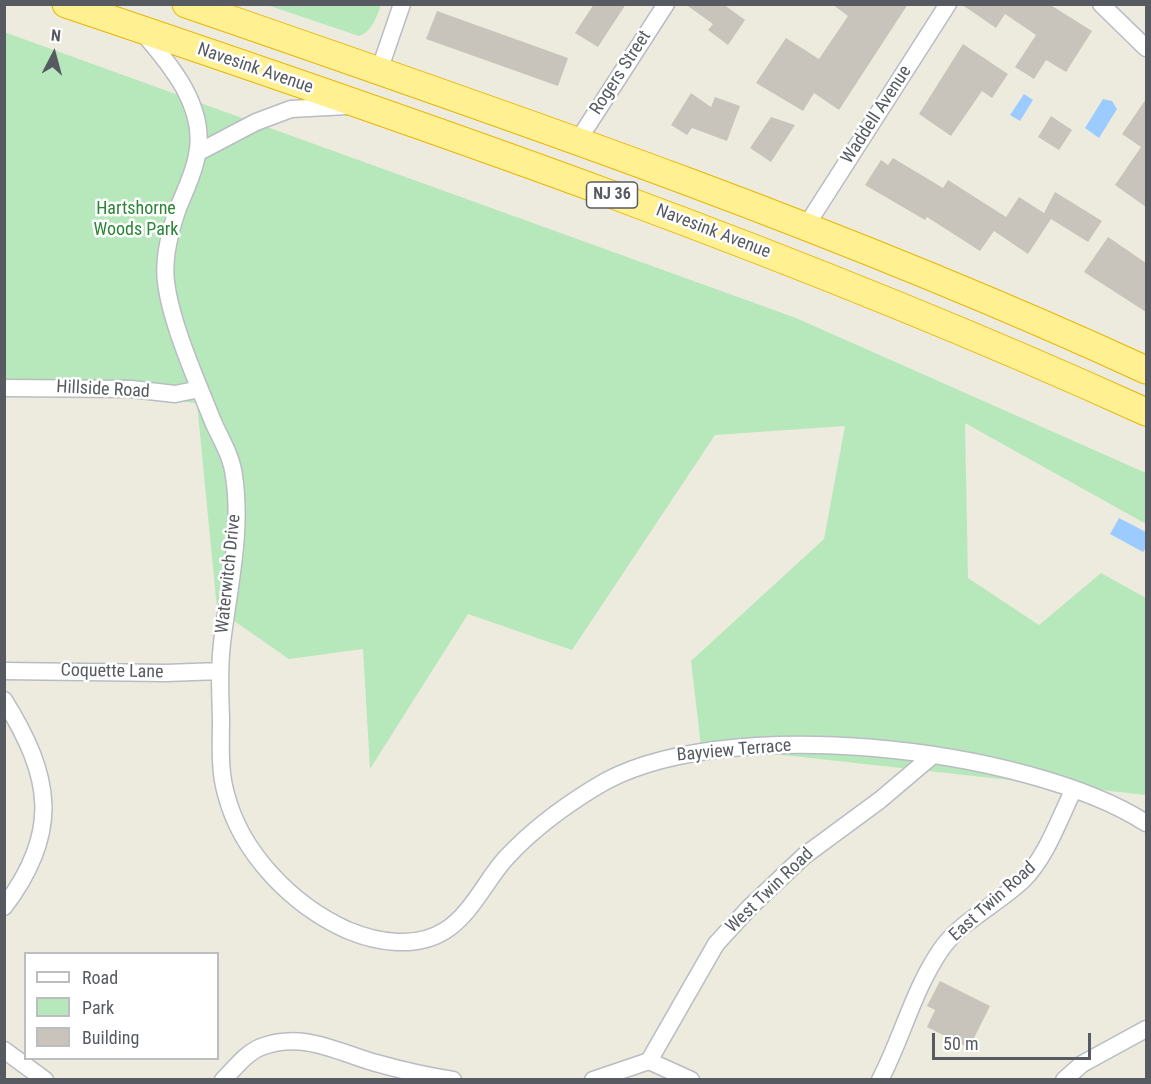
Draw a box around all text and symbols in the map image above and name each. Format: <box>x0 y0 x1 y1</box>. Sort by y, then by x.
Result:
north arrow <box>24 24 84 84</box>
text: N <box>50 26 62 46</box>
street label: Rogers Street <box>586 27 656 119</box>
street label: Navesink Avenue <box>194 39 316 99</box>
street label: Waddell Avenue <box>837 62 917 168</box>
road number: NJ 36 <box>586 182 638 208</box>
park label: Hartshorne Woods Park <box>94 198 178 240</box>
street label: Navesink Avenue <box>653 200 773 264</box>
street label: Hillside Road <box>56 377 150 403</box>
street label: Waterwitch Drive <box>212 513 246 635</box>
street label: Coquette Lane <box>60 660 164 684</box>
street label: Bayview Terrace <box>676 735 792 767</box>
street label: West Twin Road <box>722 844 818 938</box>
street label: East Twin Road <box>945 858 1041 946</box>
legend <box>24 952 219 1060</box>
text: Road <box>82 967 118 988</box>
text: Park <box>82 997 114 1018</box>
scale bar <box>935 1021 1094 1059</box>
text: Building <box>82 1027 139 1048</box>
text: 50 m <box>943 1033 978 1054</box>

